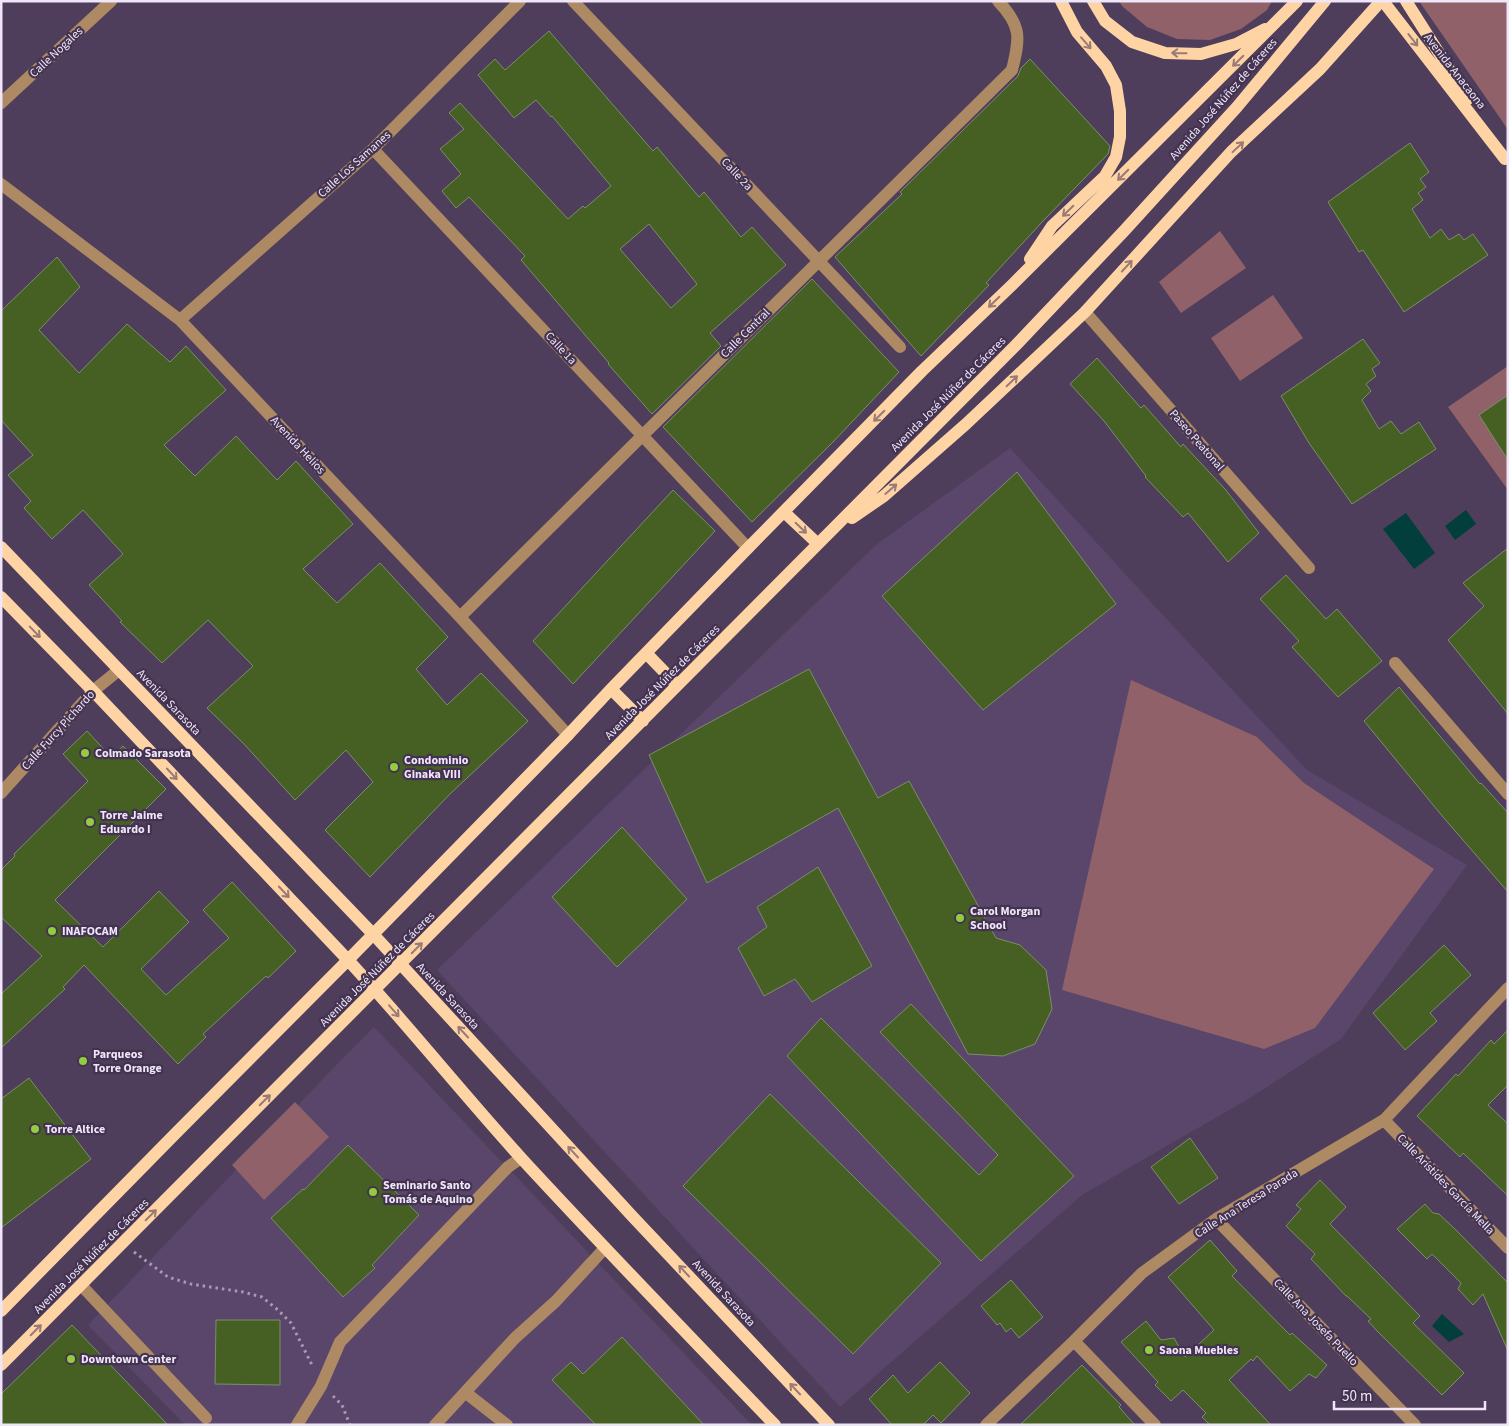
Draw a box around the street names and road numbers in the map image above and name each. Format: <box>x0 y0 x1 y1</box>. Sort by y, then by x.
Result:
street label: Calle Nogales <box>26 23 87 82</box>
street label: Avenida Anacaona <box>1420 30 1490 113</box>
street label: Avenida José Núñez de Cáceres <box>1166 35 1281 164</box>
street label: Calle Los Samanes <box>314 127 395 202</box>
street label: Calle 2a <box>717 154 756 195</box>
street label: Calle Central <box>717 305 774 362</box>
street label: Calle 1a <box>541 328 580 369</box>
street label: Avenida José Núñez de Cáceres <box>887 333 1010 456</box>
street label: Paseo Peatonal <box>1165 406 1228 475</box>
street label: Avenida Helios <box>266 413 329 478</box>
street label: Avenida José Núñez de Cáceres <box>601 621 724 744</box>
street label: Avenida Sarasota <box>133 665 205 739</box>
street label: Calle Furcy Pichardo <box>18 687 99 774</box>
street label: Avenida José Núñez de Cáceres <box>316 908 439 1031</box>
street label: Avenida Sarasota <box>412 959 483 1034</box>
street label: Calle Arístides García Mella <box>1393 1130 1498 1238</box>
street label: Calle Ana Teresa Parada <box>1191 1165 1301 1242</box>
street label: Avenida José Núñez de Cáceres <box>30 1195 153 1318</box>
street label: Avenida Sarasota <box>688 1256 759 1331</box>
street label: Calle Ana Josefa Puello <box>1269 1275 1362 1370</box>

